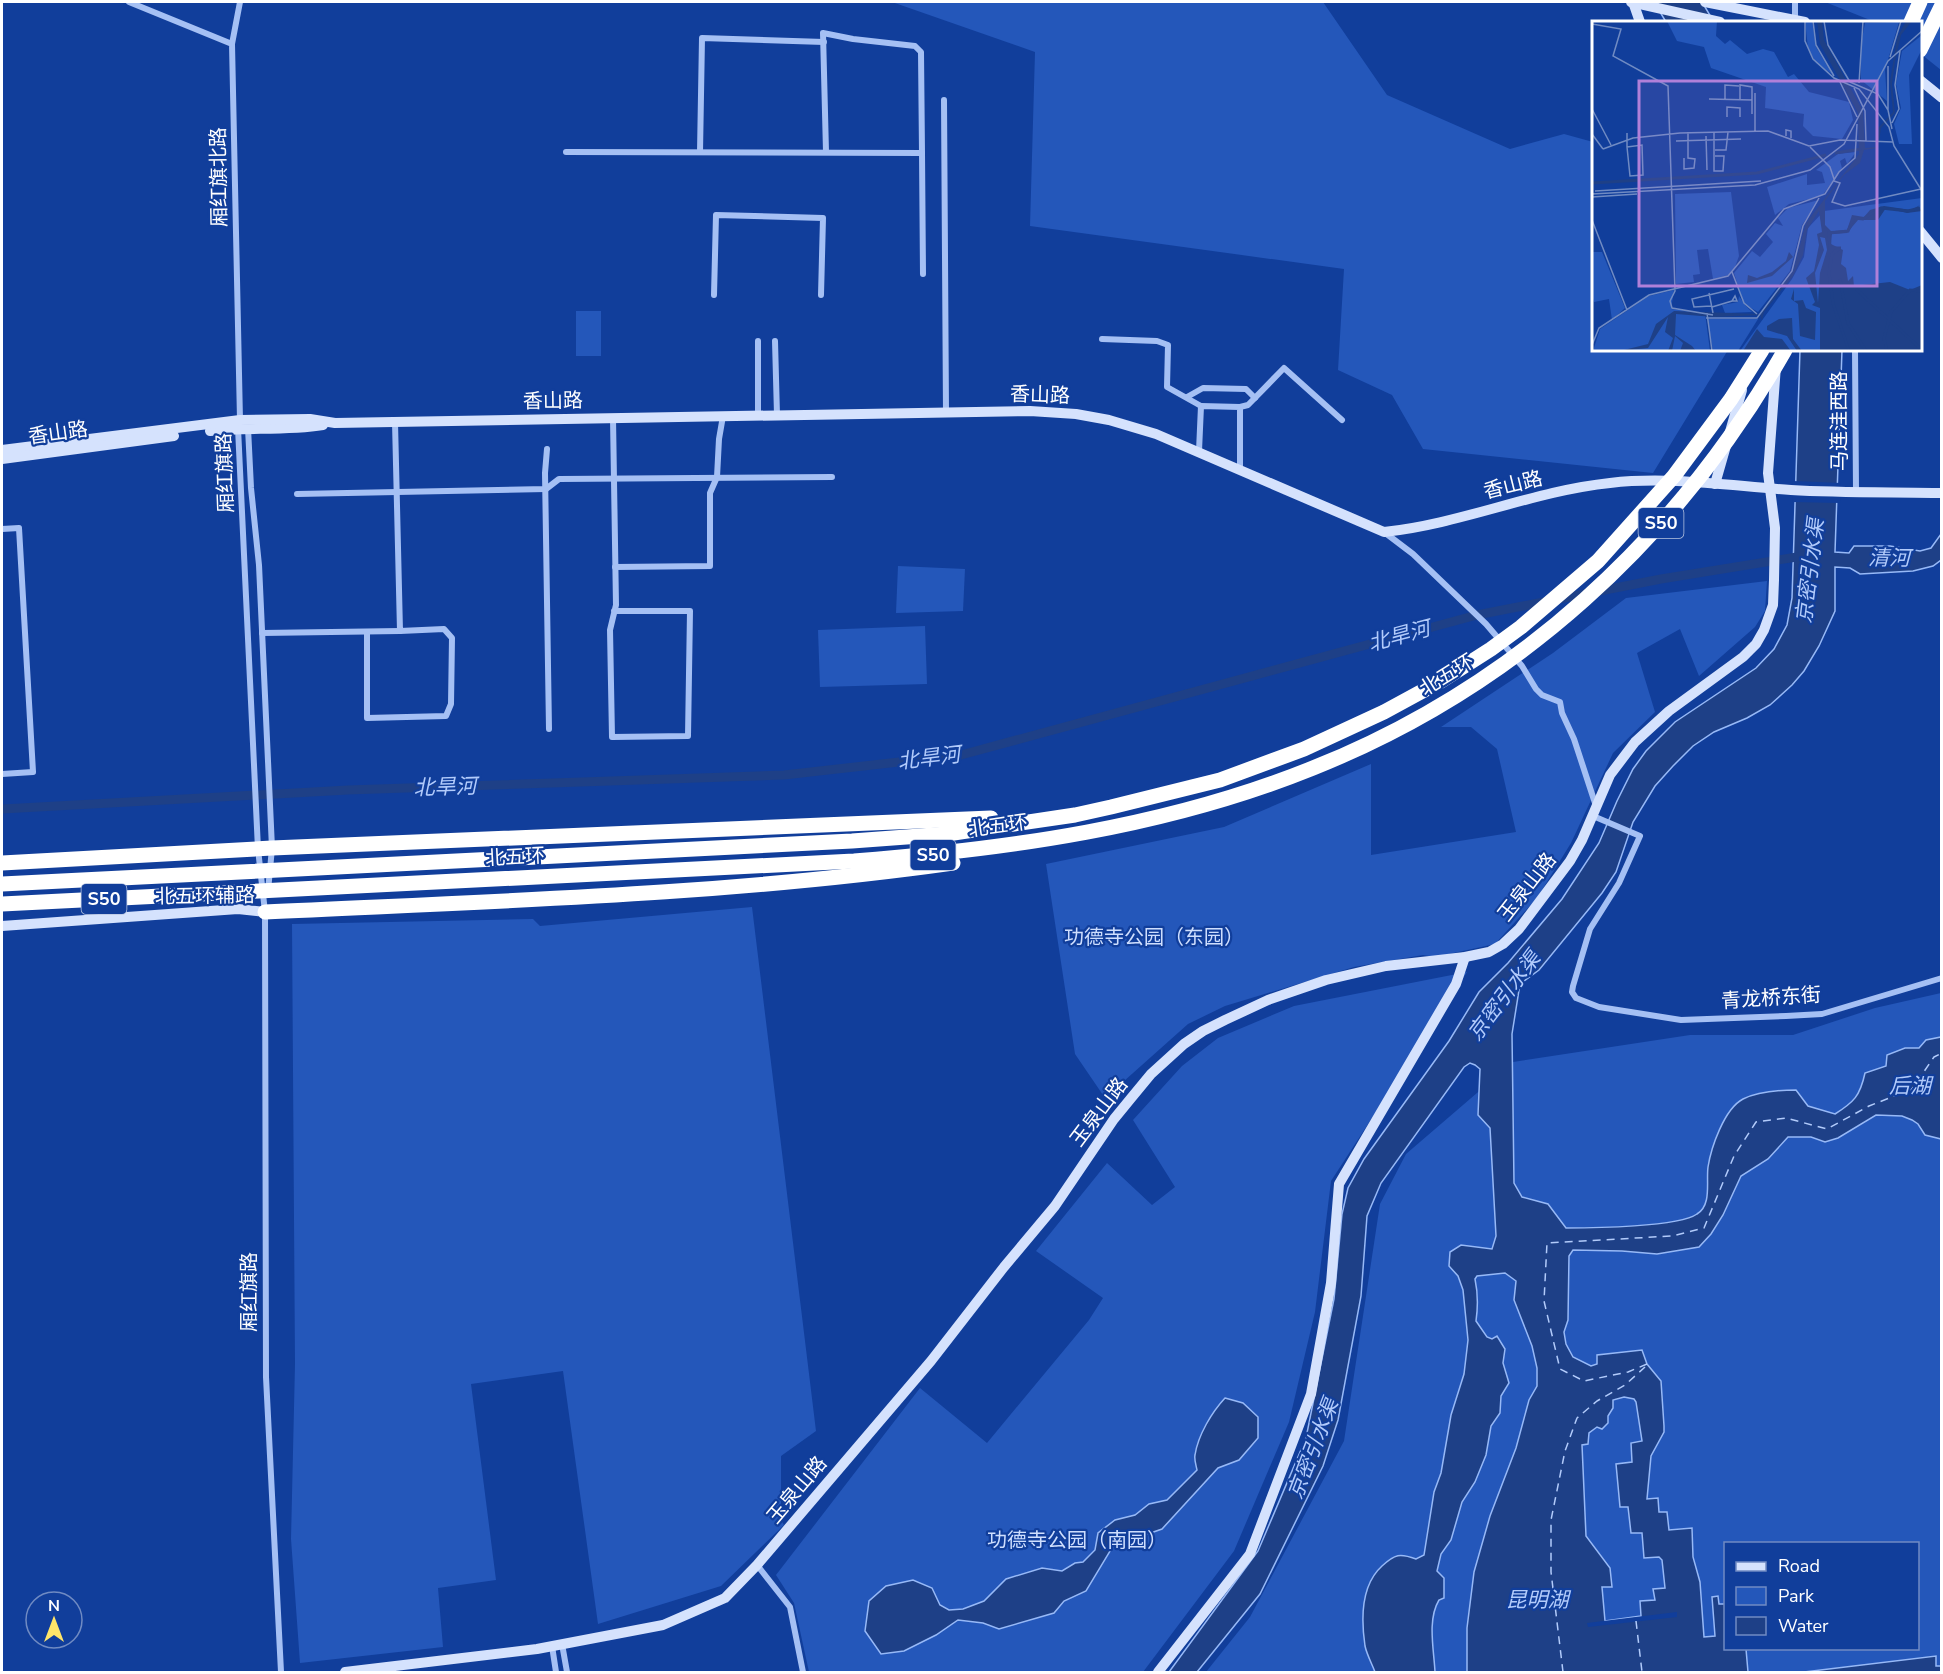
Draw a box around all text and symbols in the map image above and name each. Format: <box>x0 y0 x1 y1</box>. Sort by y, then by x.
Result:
inset map <box>1592 21 1922 351</box>
street label: 厢红旗北路 <box>205 127 233 227</box>
street label: 马连洼西路 <box>1826 371 1853 471</box>
street label: 香山路 <box>1010 380 1070 410</box>
street label: 香山路 <box>523 387 583 415</box>
street label: 香山路 <box>26 415 90 451</box>
street label: 厢红旗路 <box>210 433 240 513</box>
street label: 香山路 <box>1481 465 1545 505</box>
road number: S50 <box>1638 508 1684 538</box>
water label: 京密引水渠 <box>1790 514 1831 625</box>
water label: 清河 <box>1868 544 1914 572</box>
water label: 北旱河 <box>1365 613 1437 658</box>
street label: 北五环 <box>1414 648 1480 702</box>
water label: 北旱河 <box>896 740 966 776</box>
water label: 北旱河 <box>413 772 481 802</box>
street label: 北五环 <box>966 808 1030 844</box>
road number: S50 <box>910 840 956 870</box>
street label: 北五环 <box>484 842 546 872</box>
street label: 玉泉山路 <box>1492 847 1562 927</box>
street label: 北五环辅路 <box>155 882 255 910</box>
road number: S50 <box>82 884 126 914</box>
park label: 功德寺公园（东园） <box>1064 924 1244 951</box>
water label: 京密引水渠 <box>1461 943 1549 1046</box>
street label: 青龙桥东街 <box>1720 981 1822 1015</box>
street label: 玉泉山路 <box>1064 1072 1134 1152</box>
water label: 后湖 <box>1889 1072 1934 1100</box>
street label: 厢红旗路 <box>236 1252 263 1332</box>
water label: 京密引水渠 <box>1281 1392 1346 1503</box>
street label: 玉泉山路 <box>761 1451 833 1529</box>
park label: 功德寺公园（南园） <box>987 1527 1167 1554</box>
legend <box>1724 1542 1919 1650</box>
text: Road <box>1778 1554 1820 1578</box>
text: Park <box>1778 1584 1815 1608</box>
water label: 昆明湖 <box>1506 1586 1571 1614</box>
north arrow <box>24 1590 84 1650</box>
text: N <box>48 1595 60 1617</box>
text: Water <box>1778 1614 1829 1638</box>

